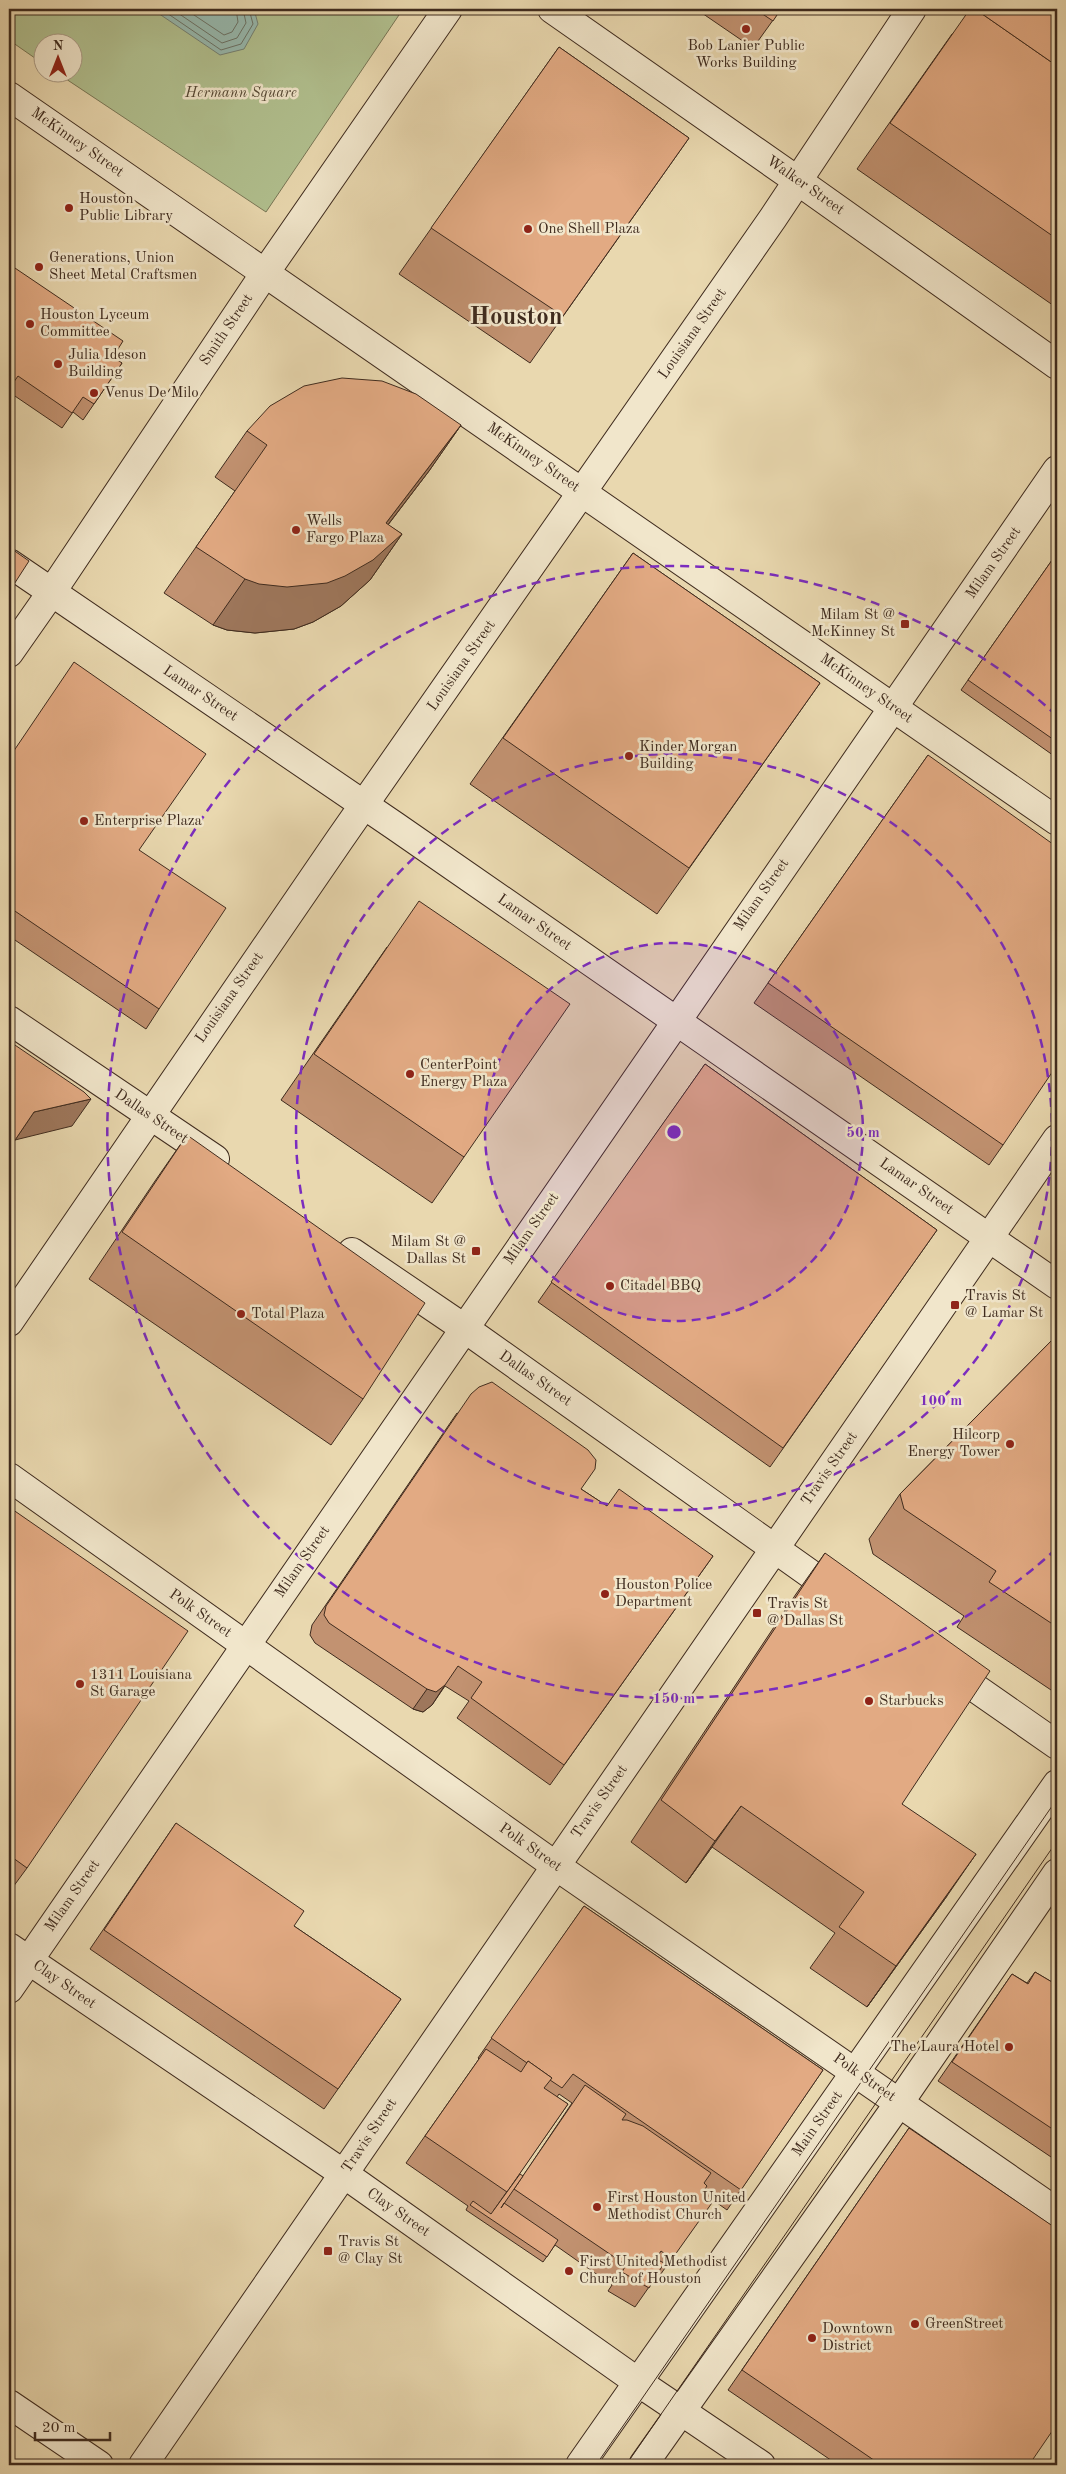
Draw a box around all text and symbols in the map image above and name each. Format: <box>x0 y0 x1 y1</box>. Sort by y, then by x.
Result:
marker: Bob Lanier Public Works Building <box>740 23 752 35</box>
north arrow <box>32 32 82 82</box>
text: N <box>53 39 64 53</box>
place label: Bob Lanier Public Works Building <box>687 39 805 71</box>
park label: Hermann Square <box>184 86 297 101</box>
street label: McKinney Street <box>28 105 126 181</box>
street label: Walker Street <box>763 154 847 218</box>
place label: Houston Public Library <box>79 192 173 224</box>
marker: Houston Public Library <box>63 202 75 214</box>
place label: One Shell Plaza <box>538 222 641 237</box>
marker: One Shell Plaza <box>522 223 534 235</box>
place label: Generations, Union Sheet Metal Craftsmen <box>49 251 197 283</box>
marker: Generations, Union Sheet Metal Craftsmen <box>33 261 45 273</box>
street label: Louisiana Street <box>656 286 730 382</box>
street label: Smith Street <box>198 292 256 368</box>
district label: Houston <box>469 305 563 330</box>
place label: Houston Lyceum Committee <box>40 308 150 340</box>
marker: Houston Lyceum Committee <box>24 318 36 330</box>
place label: Julia Ideson Building <box>68 348 147 380</box>
marker: Julia Ideson Building <box>52 358 64 370</box>
place label: Venus De Milo <box>104 386 199 401</box>
marker: Venus De Milo <box>88 387 100 399</box>
street label: McKinney Street <box>484 420 582 496</box>
place label: Wells Fargo Plaza <box>306 514 385 546</box>
marker: Wells Fargo Plaza <box>290 524 302 536</box>
street label: Milam Street <box>964 524 1024 602</box>
place label: Milam St @ McKinney St <box>811 608 895 640</box>
street label: Louisiana Street <box>425 618 499 714</box>
marker: Milam St @ McKinney St <box>899 618 911 630</box>
street label: McKinney Street <box>817 651 915 727</box>
street label: Lamar Street <box>160 663 240 725</box>
place label: Kinder Morgan Building <box>639 740 737 772</box>
marker: Kinder Morgan Building <box>623 750 635 762</box>
place label: Enterprise Plaza <box>94 814 203 829</box>
marker: Enterprise Plaza <box>78 815 90 827</box>
street label: Milam Street <box>732 856 792 934</box>
street label: Lamar Street <box>494 892 574 954</box>
street label: Louisiana Street <box>193 950 267 1046</box>
place label: CenterPoint Energy Plaza <box>420 1058 508 1090</box>
marker: CenterPoint Energy Plaza <box>404 1068 416 1080</box>
street label: Dallas Street <box>112 1087 190 1147</box>
centre of rings <box>665 1123 683 1141</box>
text: 50 m <box>846 1126 880 1141</box>
street label: Lamar Street <box>876 1156 956 1218</box>
street label: Milam Street <box>502 1190 562 1268</box>
place label: Milam St @ Dallas St <box>391 1235 466 1267</box>
marker: Milam St @ Dallas St <box>470 1245 482 1257</box>
place label: Citadel BBQ <box>620 1279 701 1294</box>
marker: Citadel BBQ <box>604 1280 616 1292</box>
place label: Travis St @ Lamar St <box>965 1289 1043 1321</box>
marker: Travis St @ Lamar St <box>949 1299 961 1311</box>
place label: Total Plaza <box>251 1307 325 1322</box>
marker: Total Plaza <box>235 1308 247 1320</box>
street label: Dallas Street <box>496 1348 574 1410</box>
text: 100 m <box>920 1394 962 1409</box>
place label: Hilcorp Energy Tower <box>907 1428 1000 1460</box>
street label: Travis Street <box>799 1429 861 1509</box>
marker: Hilcorp Energy Tower <box>1004 1438 1016 1450</box>
street label: Milam Street <box>273 1523 333 1601</box>
place label: Houston Police Department <box>615 1578 712 1610</box>
street label: Polk Street <box>166 1587 234 1641</box>
marker: Houston Police Department <box>599 1588 611 1600</box>
place label: Travis St @ Dallas St <box>767 1597 843 1629</box>
marker: Travis St @ Dallas St <box>751 1607 763 1619</box>
place label: 1311 Louisiana St Garage <box>90 1668 193 1700</box>
marker: 1311 Louisiana St Garage <box>74 1678 86 1690</box>
text: 150 m <box>653 1692 695 1707</box>
place label: Starbucks <box>879 1694 944 1709</box>
marker: Starbucks <box>863 1695 875 1707</box>
street label: Travis Street <box>569 1762 631 1842</box>
street label: Polk Street <box>496 1821 564 1875</box>
street label: Milam Street <box>43 1857 103 1935</box>
street label: Clay Street <box>30 1958 98 2012</box>
place label: The Laura Hotel <box>890 2040 999 2055</box>
marker: The Laura Hotel <box>1003 2041 1015 2053</box>
street label: Polk Street <box>830 2051 898 2105</box>
street label: Main Street <box>790 2089 846 2159</box>
street label: Travis Street <box>340 2096 400 2176</box>
street label: Clay Street <box>364 2186 432 2240</box>
place label: First Houston United Methodist Church <box>607 2191 746 2223</box>
marker: First Houston United Methodist Church <box>591 2201 603 2213</box>
place label: Travis St @ Clay St <box>338 2235 402 2267</box>
marker: Travis St @ Clay St <box>322 2245 334 2257</box>
place label: First United Methodist Church of Houston <box>579 2255 727 2287</box>
marker: First United Methodist Church of Houston <box>563 2265 575 2277</box>
place label: GreenStreet <box>925 2317 1004 2332</box>
marker: GreenStreet <box>909 2318 921 2330</box>
place label: Downtown District <box>822 2322 893 2354</box>
marker: Downtown District <box>806 2332 818 2344</box>
scale bar <box>35 2409 110 2441</box>
text: 20 m <box>42 2421 76 2436</box>

